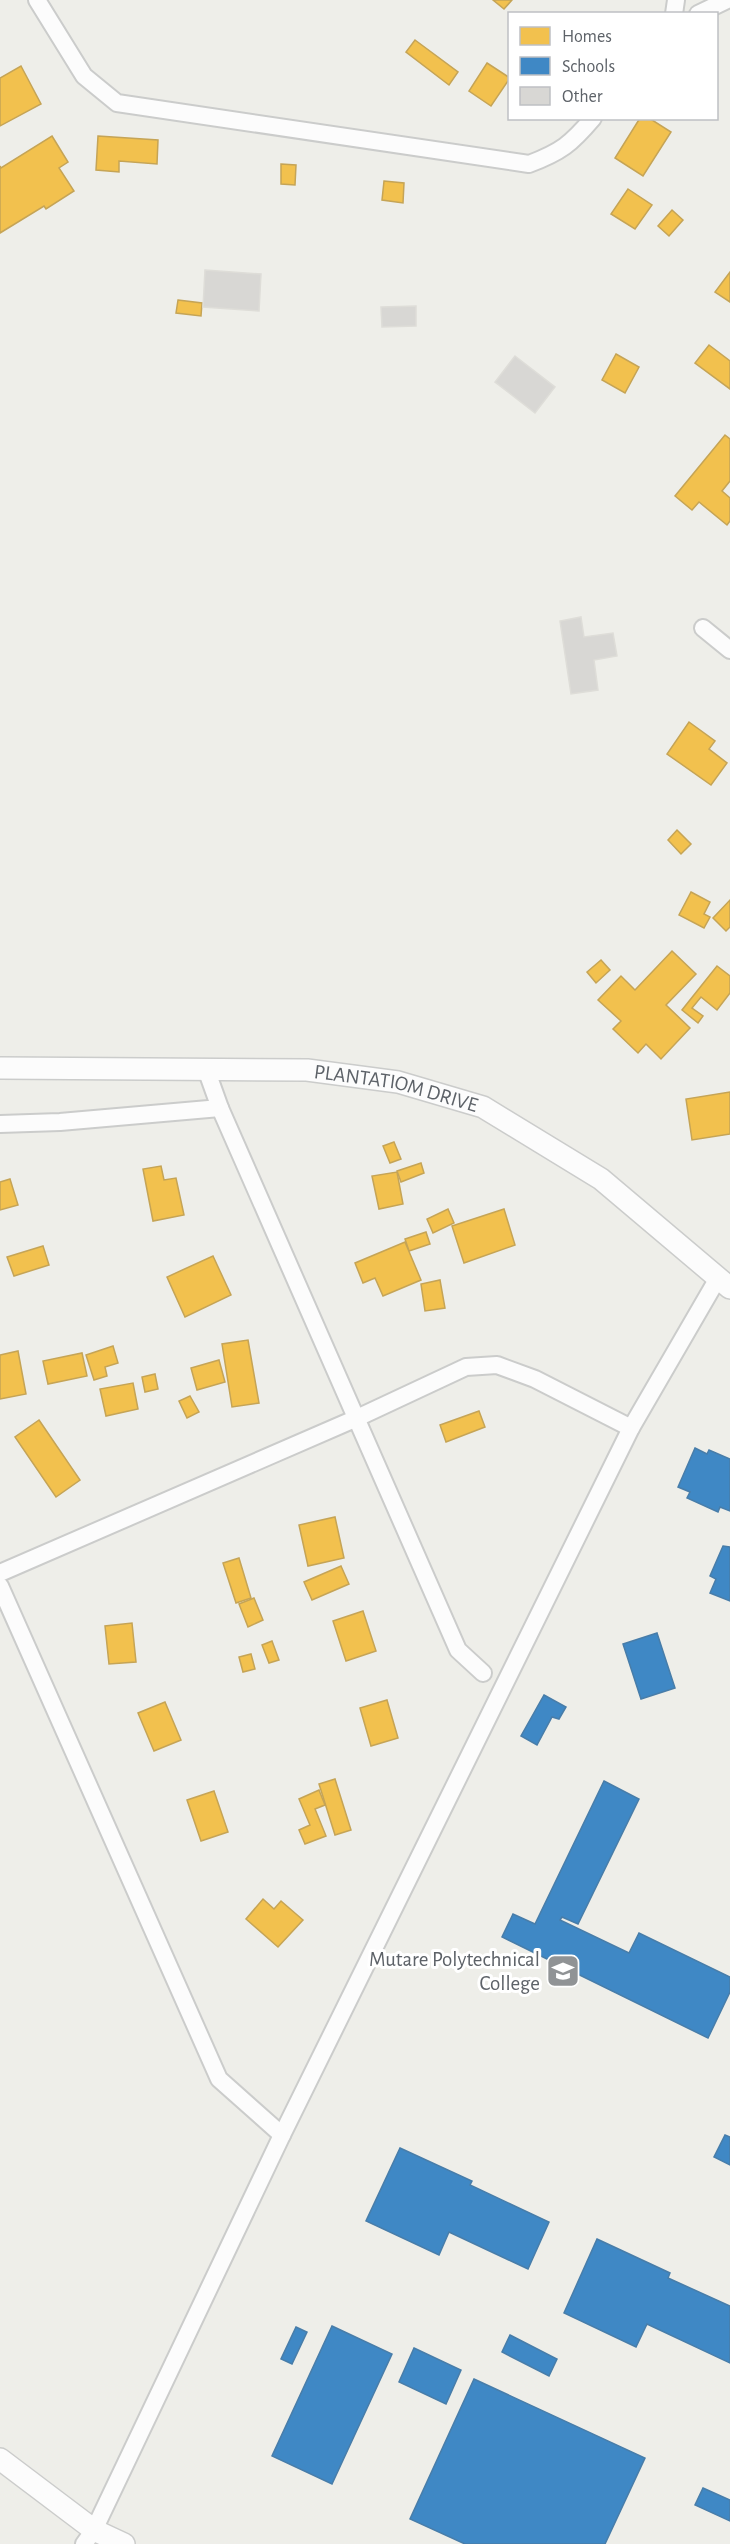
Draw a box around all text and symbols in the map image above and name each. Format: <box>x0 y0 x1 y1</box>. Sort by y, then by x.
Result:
legend <box>508 12 718 120</box>
text: Homes <box>562 28 612 46</box>
text: Schools <box>562 58 615 76</box>
text: Other <box>562 88 603 106</box>
street label: PLANTATIOM DRIVE <box>313 1061 481 1115</box>
place label: Mutare Polytechnical College <box>369 1949 540 1994</box>
school or university icon: Mutare Polytechnical College <box>545 1953 581 1989</box>

